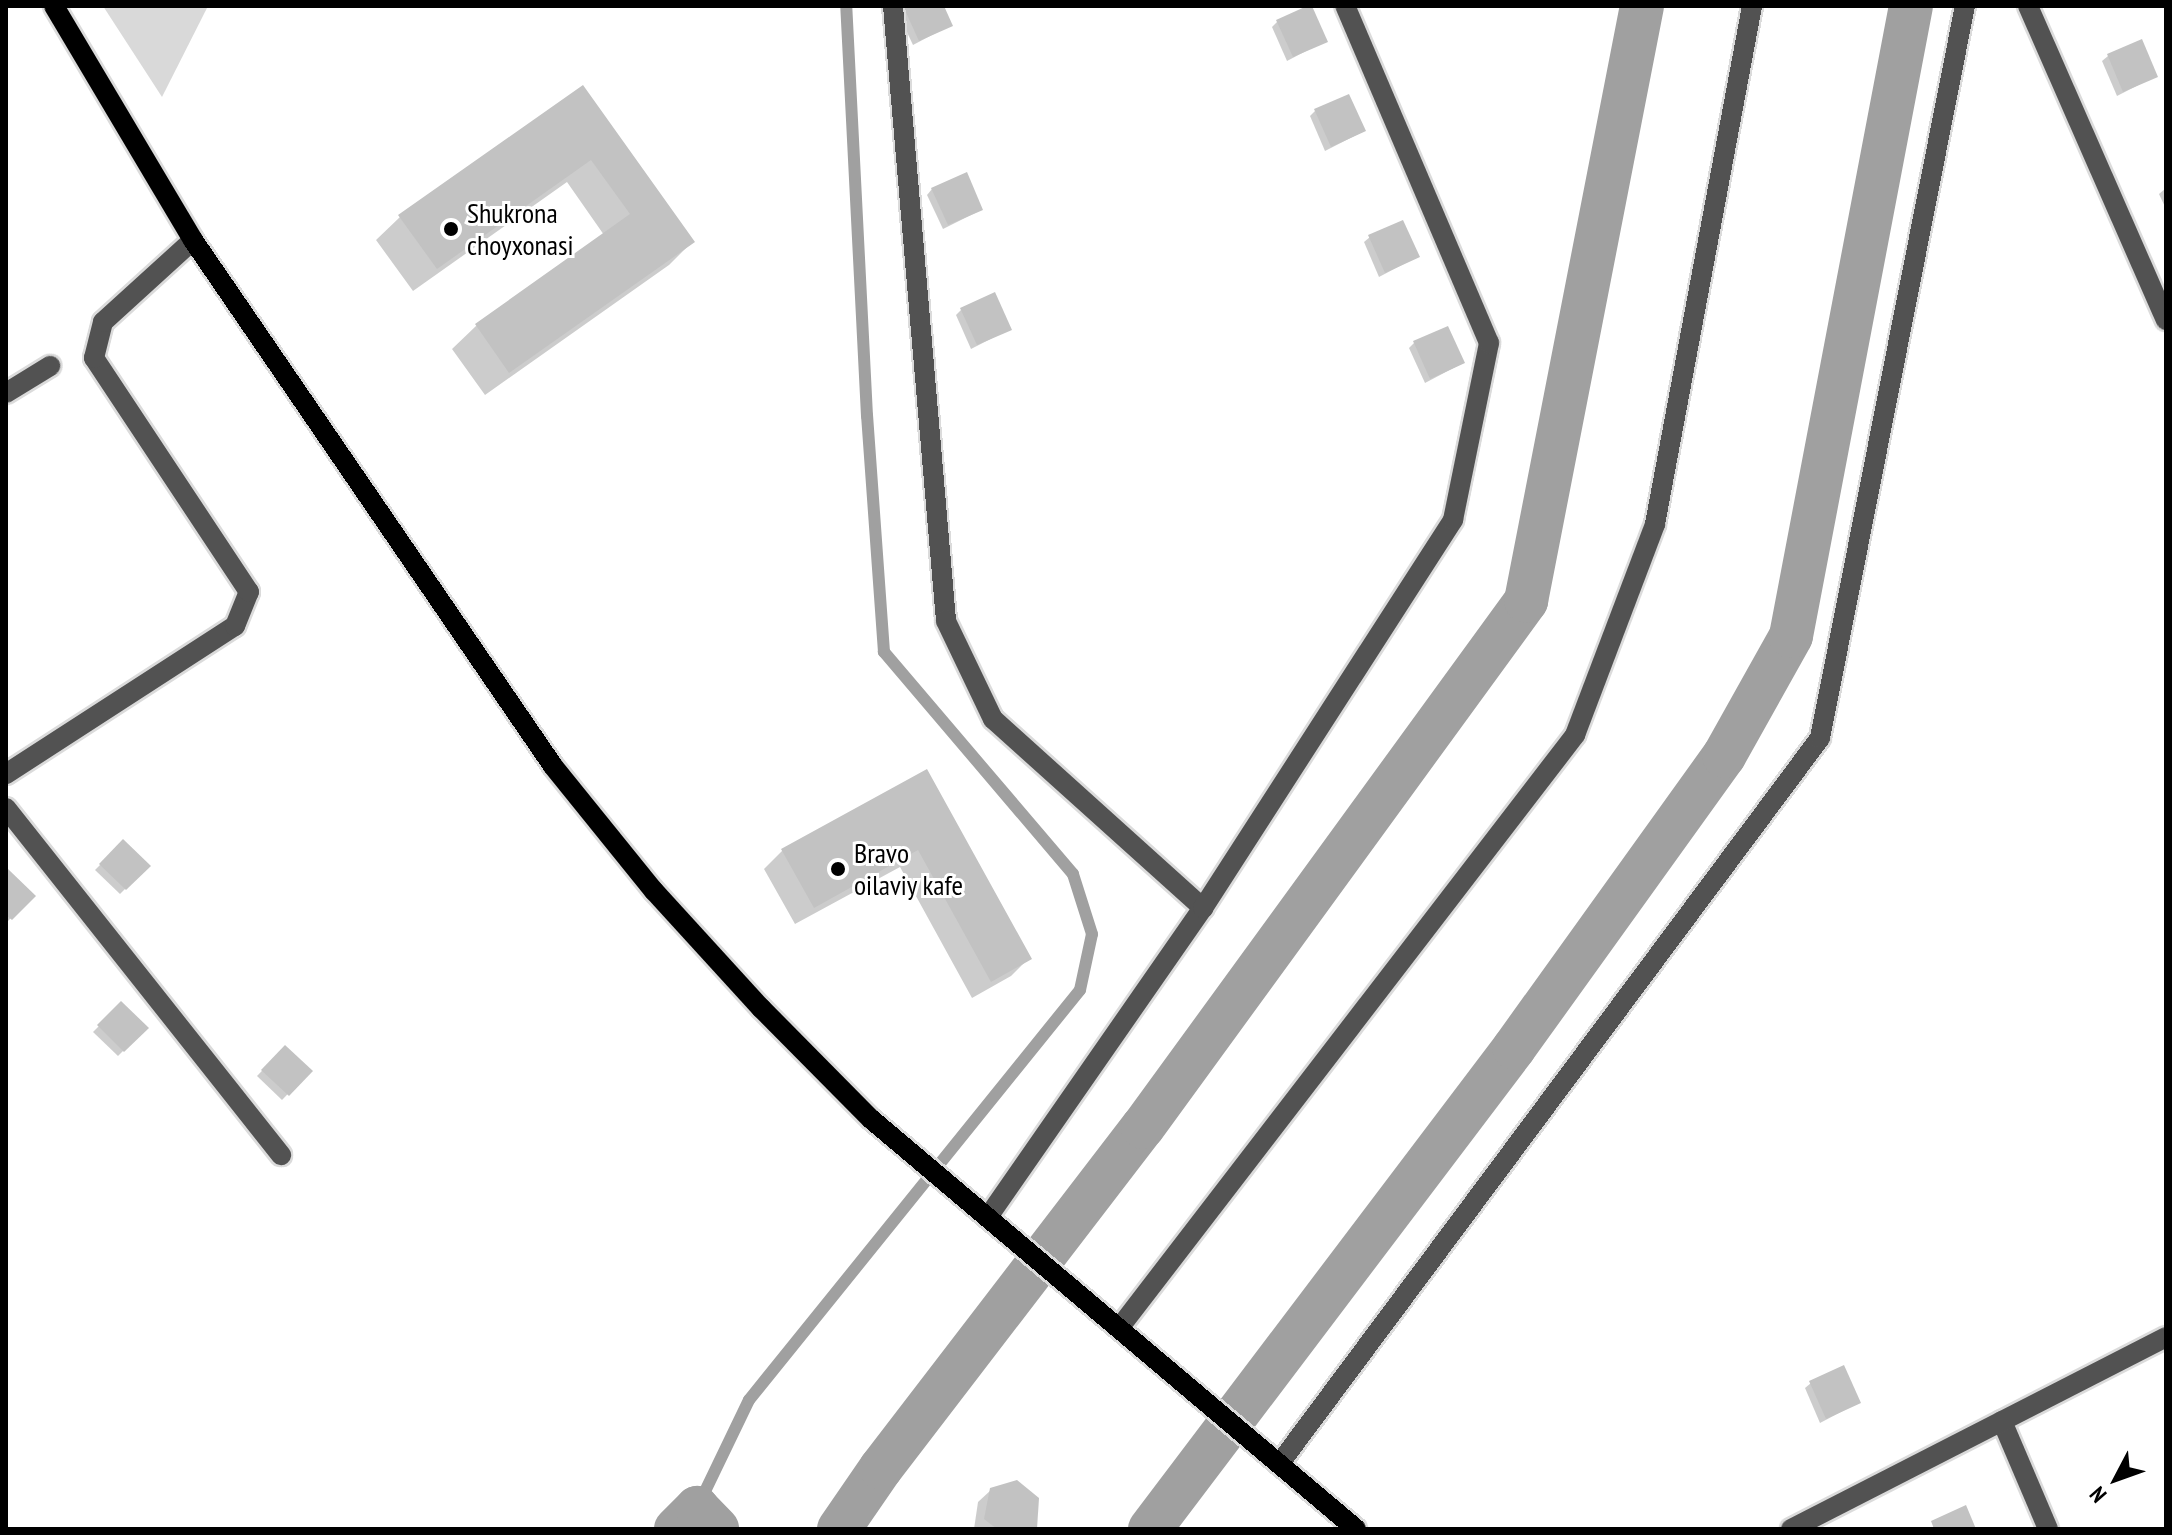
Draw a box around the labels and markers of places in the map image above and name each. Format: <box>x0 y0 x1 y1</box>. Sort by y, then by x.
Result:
place label: Shukrona choyxonasi <box>467 196 574 262</box>
marker: Shukrona choyxonasi <box>442 220 460 238</box>
place label: Bravo oilaviy kafe <box>854 836 964 902</box>
marker: Bravo oilaviy kafe <box>829 860 847 878</box>

